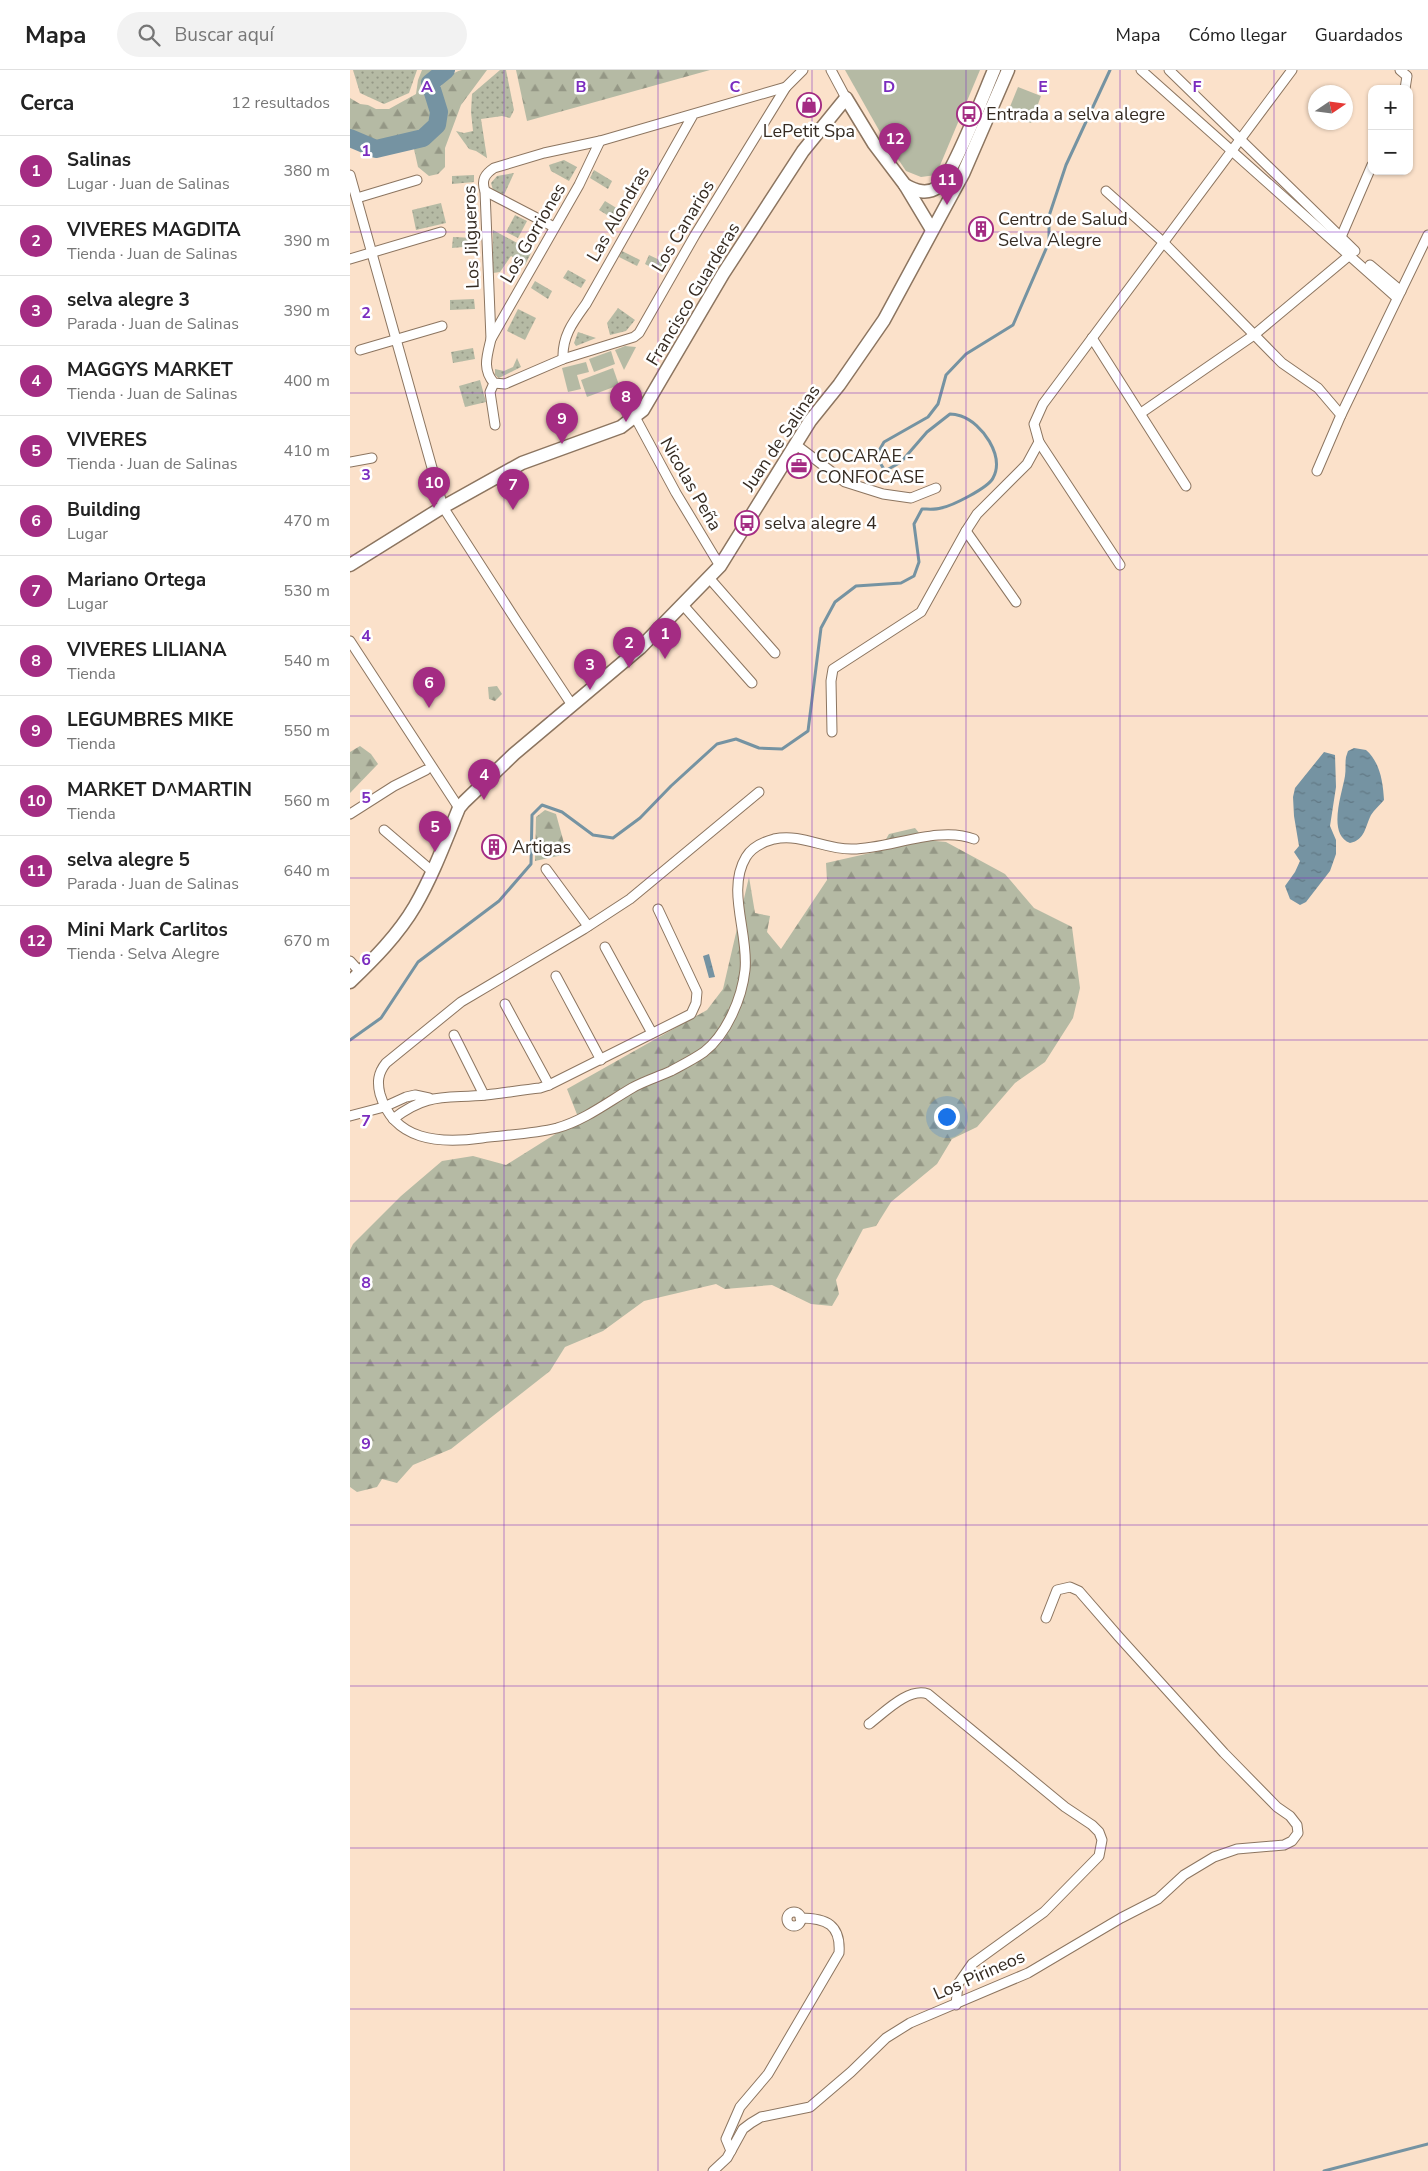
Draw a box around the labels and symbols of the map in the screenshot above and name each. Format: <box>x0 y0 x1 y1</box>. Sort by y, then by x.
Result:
text: A <box>421 76 433 98</box>
text: B <box>575 76 587 98</box>
text: C <box>730 76 741 98</box>
text: D <box>883 76 895 98</box>
text: E <box>1038 76 1048 98</box>
text: F <box>1193 76 1202 98</box>
north arrow <box>1308 85 1353 130</box>
shop icon: LePetit Spa <box>796 92 822 118</box>
bus stop icon: Entrada a selva alegre <box>956 101 982 127</box>
place label: Entrada a selva alegre <box>986 102 1165 126</box>
place label: LePetit Spa <box>763 119 855 143</box>
pin: 12 <box>879 123 911 164</box>
text: 1 <box>361 140 371 162</box>
street label: Las Alondras <box>581 162 655 266</box>
pin: 11 <box>931 164 963 205</box>
street label: Los Canarios <box>646 176 720 276</box>
street label: Los Gorriones <box>495 179 571 287</box>
street label: Los Jilgueros <box>457 185 485 289</box>
place label: Centro de Salud Selva Alegre <box>998 207 1128 252</box>
building icon: Centro de Salud Selva Alegre <box>968 216 994 242</box>
street label: Francisco Guarderas <box>641 218 745 370</box>
text: 2 <box>361 302 371 324</box>
street label: Juan de Salinas <box>736 380 825 497</box>
pin: 8 <box>610 381 642 422</box>
pin: 9 <box>546 403 578 444</box>
street label: Nicolas Peña <box>655 433 727 535</box>
place label: COCARAE - CONFOCASE <box>816 444 925 489</box>
office icon: COCARAE - CONFOCASE <box>786 453 812 479</box>
text: 3 <box>361 464 371 486</box>
pin: 10 <box>418 467 450 508</box>
pin: 7 <box>497 469 529 510</box>
bus stop icon: selva alegre 4 <box>734 510 760 536</box>
place label: selva alegre 4 <box>764 511 877 535</box>
pin: 1 <box>649 618 681 659</box>
text: 4 <box>361 625 371 647</box>
pin: 2 <box>613 627 645 668</box>
pin: 3 <box>574 649 606 690</box>
pin: 6 <box>413 667 445 708</box>
pin: 4 <box>468 759 500 800</box>
text: 5 <box>361 787 371 809</box>
pin: 5 <box>419 811 451 852</box>
building icon: Artigas <box>481 834 507 860</box>
place label: Artigas <box>512 835 571 859</box>
text: 6 <box>361 949 371 971</box>
your location <box>934 1104 960 1130</box>
text: 7 <box>361 1110 371 1132</box>
text: 8 <box>361 1272 371 1294</box>
text: 9 <box>361 1433 371 1455</box>
street label: Los Pirineos <box>930 1944 1028 2006</box>

